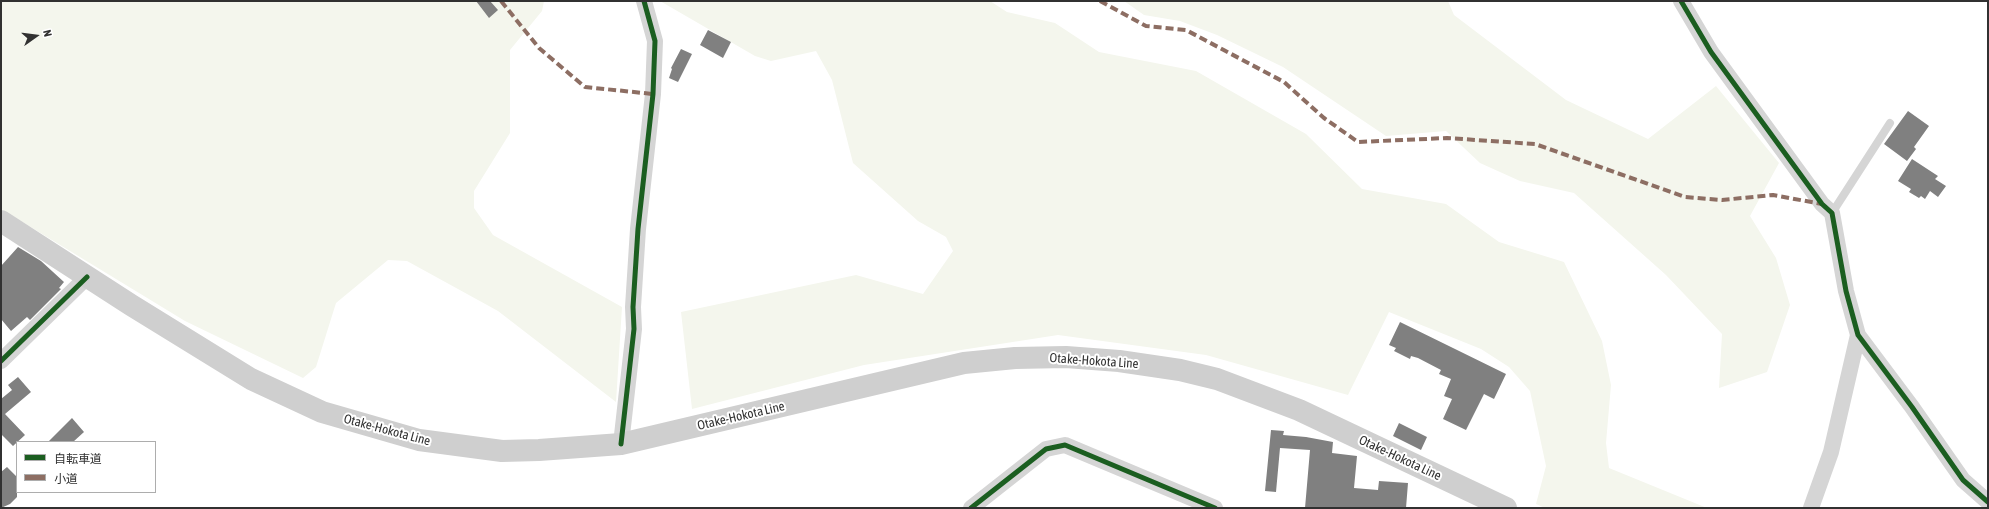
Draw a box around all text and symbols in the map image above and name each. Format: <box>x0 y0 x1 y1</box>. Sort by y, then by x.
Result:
north arrow <box>16 16 56 56</box>
text: N <box>41 28 54 38</box>
street label: Otake-Hokota Line <box>1049 350 1139 372</box>
street label: Otake-Hokota Line <box>696 398 786 434</box>
street label: Otake-Hokota Line <box>342 411 432 449</box>
street label: Otake-Hokota Line <box>1356 432 1444 484</box>
legend <box>16 441 156 493</box>
text: 自転車道 <box>54 452 102 466</box>
text: 小道 <box>54 472 78 486</box>

